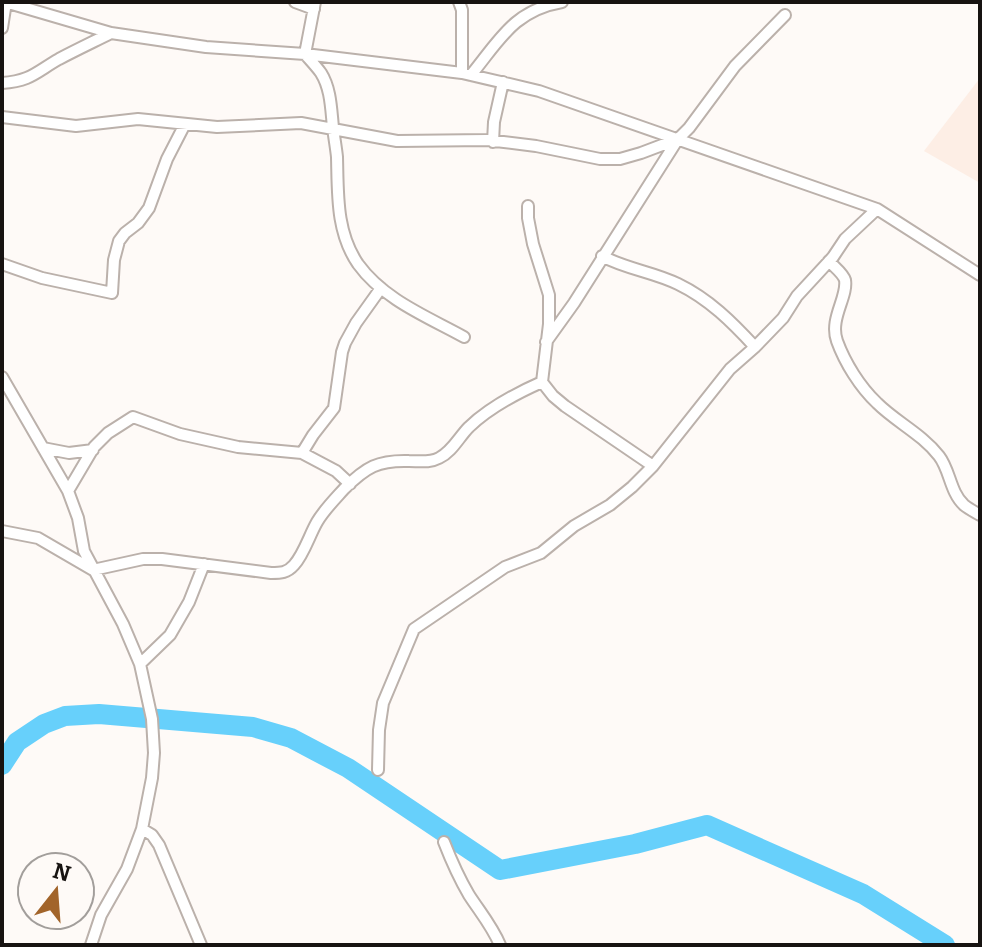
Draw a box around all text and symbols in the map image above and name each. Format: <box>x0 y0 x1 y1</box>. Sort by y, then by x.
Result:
north arrow <box>16 851 96 931</box>
text: N <box>50 857 74 888</box>

